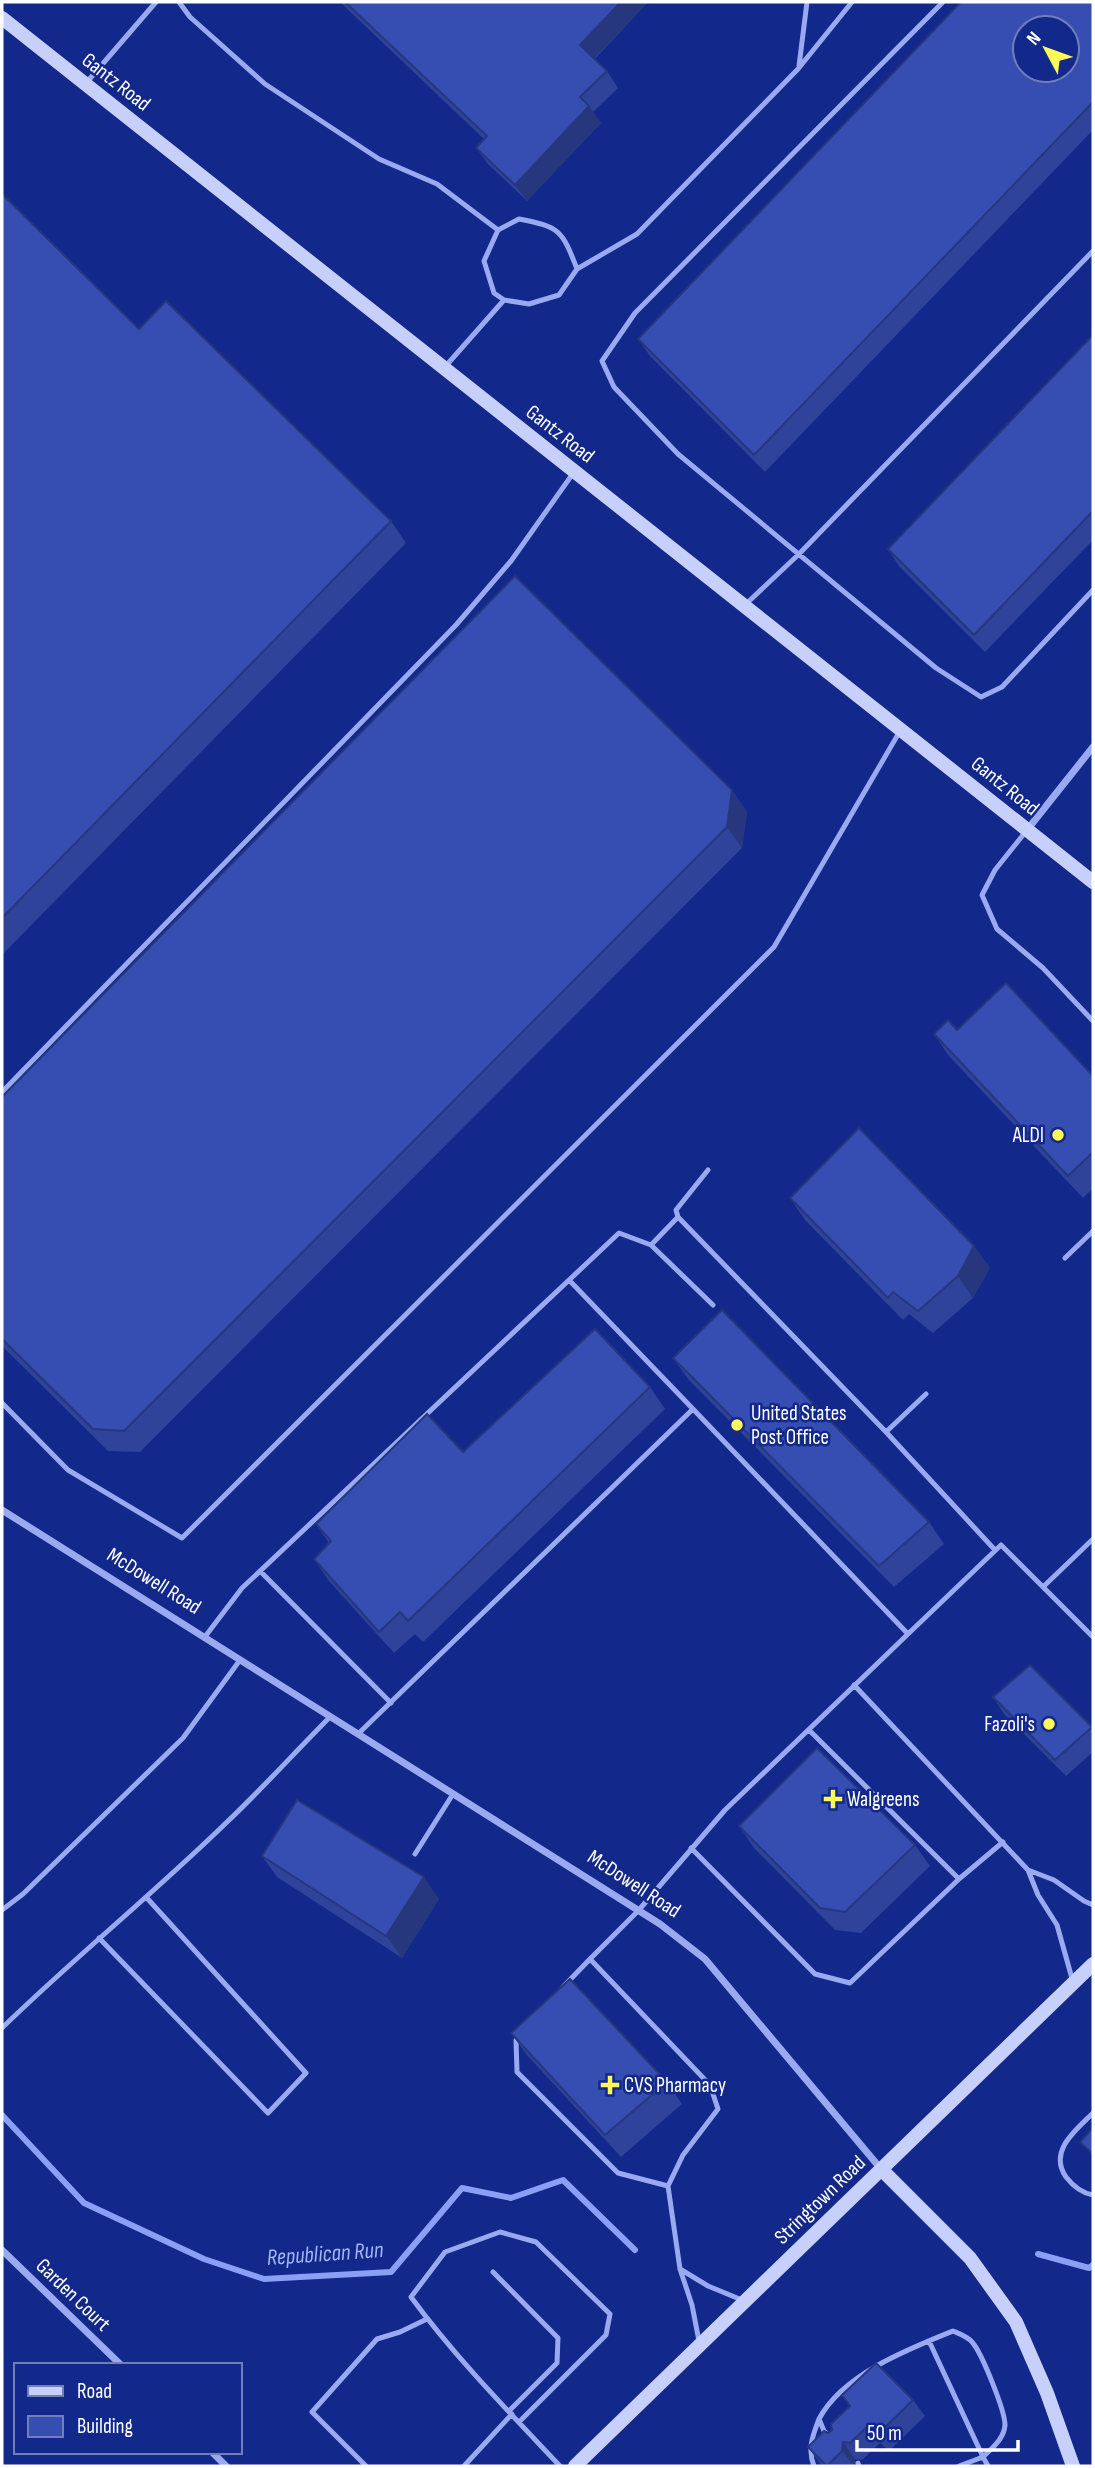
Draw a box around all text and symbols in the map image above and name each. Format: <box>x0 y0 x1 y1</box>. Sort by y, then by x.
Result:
north arrow <box>1011 14 1081 84</box>
text: N <box>1022 27 1046 50</box>
street label: Gantz Road <box>77 48 155 116</box>
street label: Gantz Road <box>521 400 599 468</box>
street label: Gantz Road <box>966 751 1044 821</box>
place label: ALDI <box>1012 1123 1044 1148</box>
marker: ALDI <box>1050 1127 1066 1143</box>
place label: United States Post Office <box>751 1401 847 1450</box>
marker: United States Post Office <box>729 1417 745 1433</box>
street label: McDowell Road <box>102 1542 206 1620</box>
place label: Fazoli's <box>984 1712 1035 1737</box>
marker: Fazoli's <box>1041 1716 1057 1732</box>
place label: Walgreens <box>847 1787 920 1812</box>
marker: Walgreens <box>825 1791 841 1807</box>
street label: McDowell Road <box>583 1845 685 1923</box>
place label: CVS Pharmacy <box>624 2073 726 2098</box>
marker: CVS Pharmacy <box>602 2077 618 2093</box>
street label: Stringtown Road <box>769 2151 871 2249</box>
water label: Republican Run <box>266 2236 385 2272</box>
street label: Garden Court <box>31 2253 115 2337</box>
legend <box>14 2363 242 2454</box>
text: Road <box>77 2379 112 2404</box>
scale bar <box>857 2408 1018 2452</box>
text: Building <box>77 2414 133 2439</box>
text: 50 m <box>867 2421 902 2446</box>

